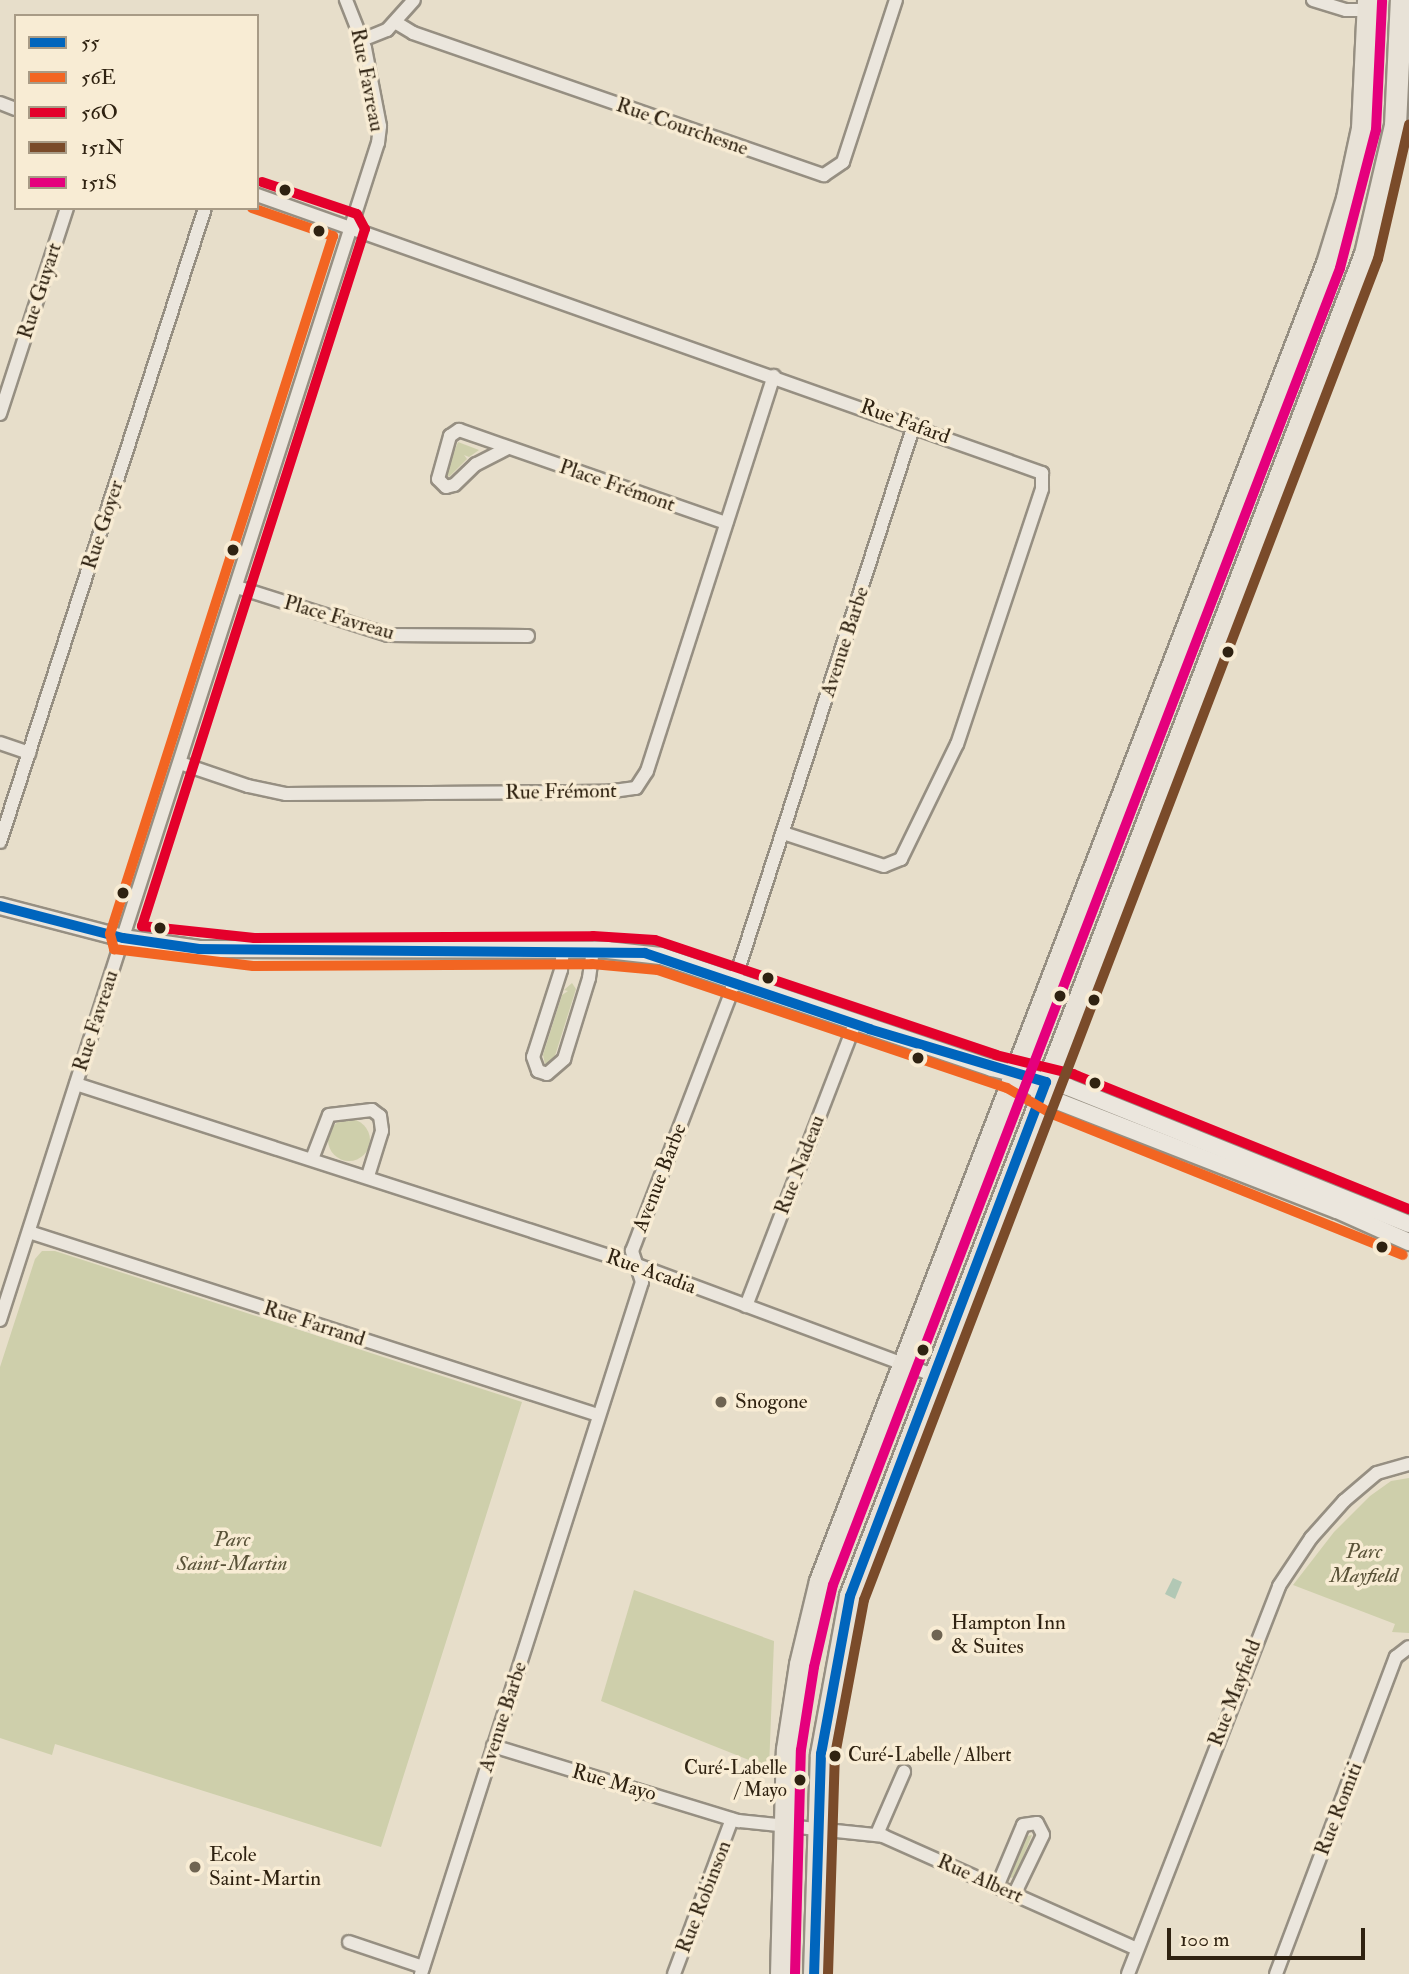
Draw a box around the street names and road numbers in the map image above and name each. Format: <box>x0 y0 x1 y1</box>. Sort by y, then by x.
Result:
street label: Rue Favreau <box>345 26 389 134</box>
street label: Rue Courchesne <box>613 93 751 161</box>
street label: Rue Guyart <box>13 240 67 342</box>
street label: Rue Fafard <box>857 394 953 450</box>
street label: Place Frémont <box>556 454 678 518</box>
street label: Rue Goyer <box>77 477 129 573</box>
street label: Avenue Barbe <box>815 584 875 700</box>
street label: Place Favreau <box>281 590 397 646</box>
street label: Rue Frémont <box>505 778 617 806</box>
street label: Rue Favreau <box>68 967 124 1075</box>
street label: Rue Nadeau <box>770 1112 830 1218</box>
street label: Avenue Barbe <box>628 1120 692 1236</box>
street label: Rue Acadia <box>603 1244 699 1300</box>
street label: Rue Farrand <box>260 1296 368 1352</box>
street label: Rue Mayfield <box>1203 1636 1267 1750</box>
street label: Avenue Barbe <box>473 1659 533 1775</box>
street label: Rue Mayo <box>569 1759 659 1807</box>
street label: Rue Romiti <box>1310 1759 1368 1859</box>
street label: Rue Robinson <box>671 1837 737 1957</box>
street label: Rue Albert <box>933 1849 1027 1909</box>

